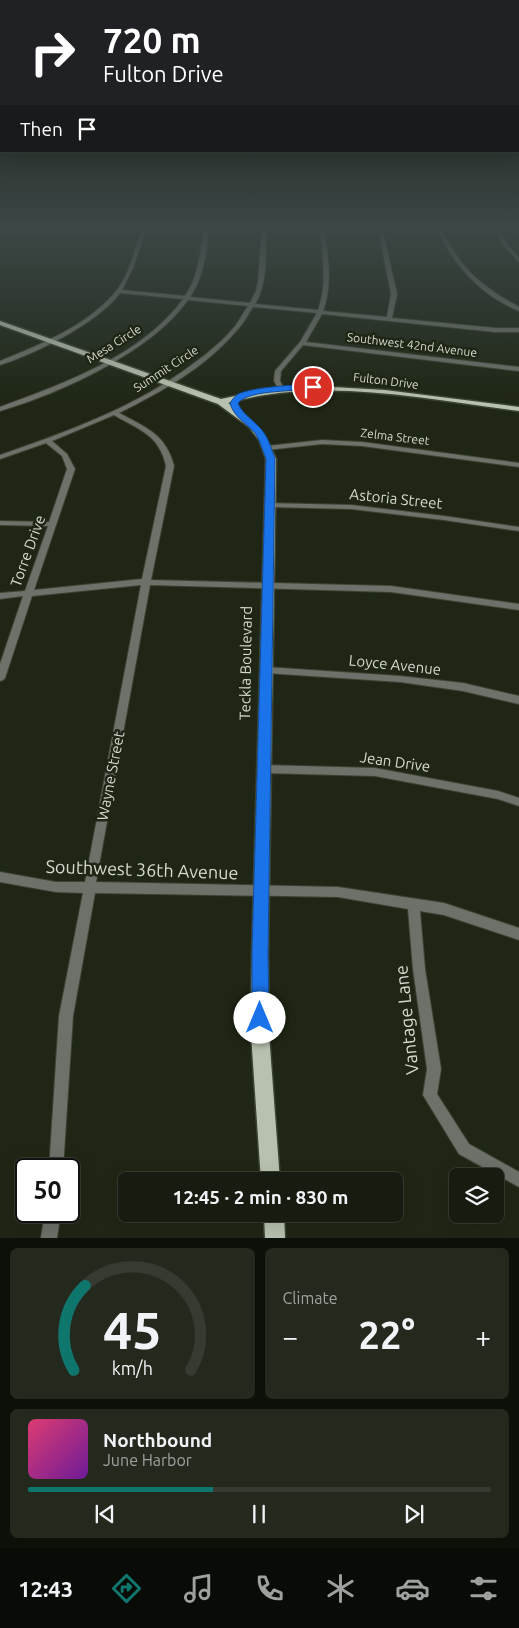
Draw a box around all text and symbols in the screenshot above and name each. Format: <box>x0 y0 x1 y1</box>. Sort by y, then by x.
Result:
icon: right <box>20 20 85 85</box>
text: 720 m <box>103 20 201 60</box>
text: Fulton Drive <box>103 61 224 86</box>
icon: arrive <box>73 115 101 143</box>
text: Then <box>20 118 63 140</box>
street label: Mesa Circle <box>84 322 143 365</box>
street label: Southwest 42nd Avenue <box>346 330 478 359</box>
street label: Summit Circle <box>131 343 200 394</box>
pin <box>292 366 334 408</box>
street label: Fulton Drive <box>353 370 420 391</box>
icon: arrive <box>299 373 327 401</box>
street label: Zelma Street <box>360 426 431 447</box>
street label: Astoria Street <box>349 485 444 512</box>
street label: Torre Drive <box>7 513 48 589</box>
street label: Teckla Boulevard <box>236 606 255 720</box>
street label: Loyce Avenue <box>348 651 442 678</box>
street label: Wayne Street <box>94 730 128 822</box>
street label: Jean Drive <box>359 748 431 775</box>
street label: Southwest 36th Avenue <box>45 856 239 882</box>
street label: Vantage Lane <box>390 964 422 1076</box>
position arrow <box>233 991 285 1043</box>
speed limit sign: 50 <box>15 1158 80 1223</box>
map controls <box>449 1168 504 1223</box>
button: layers <box>449 1168 504 1223</box>
text: 12:45 · 2 min · 830 m <box>173 1186 348 1208</box>
text: Climate <box>283 1289 338 1307</box>
text: 45 <box>103 1301 162 1359</box>
text: 22° <box>359 1314 415 1356</box>
text: − <box>283 1321 298 1352</box>
text: + <box>475 1321 491 1352</box>
text: km/h <box>112 1358 153 1378</box>
text: Northbound <box>103 1429 212 1451</box>
text: June Harbor <box>103 1451 192 1469</box>
icon: previous <box>91 1500 119 1528</box>
icon: pause <box>245 1500 273 1528</box>
icon: next <box>400 1500 428 1528</box>
icon: directions <box>109 1571 144 1606</box>
icon: music <box>181 1571 216 1606</box>
icon: phone <box>252 1571 287 1606</box>
icon: climate <box>323 1571 358 1606</box>
icon: car <box>395 1571 430 1606</box>
icon: filters <box>466 1571 501 1606</box>
text: 12:43 <box>18 1576 73 1601</box>

